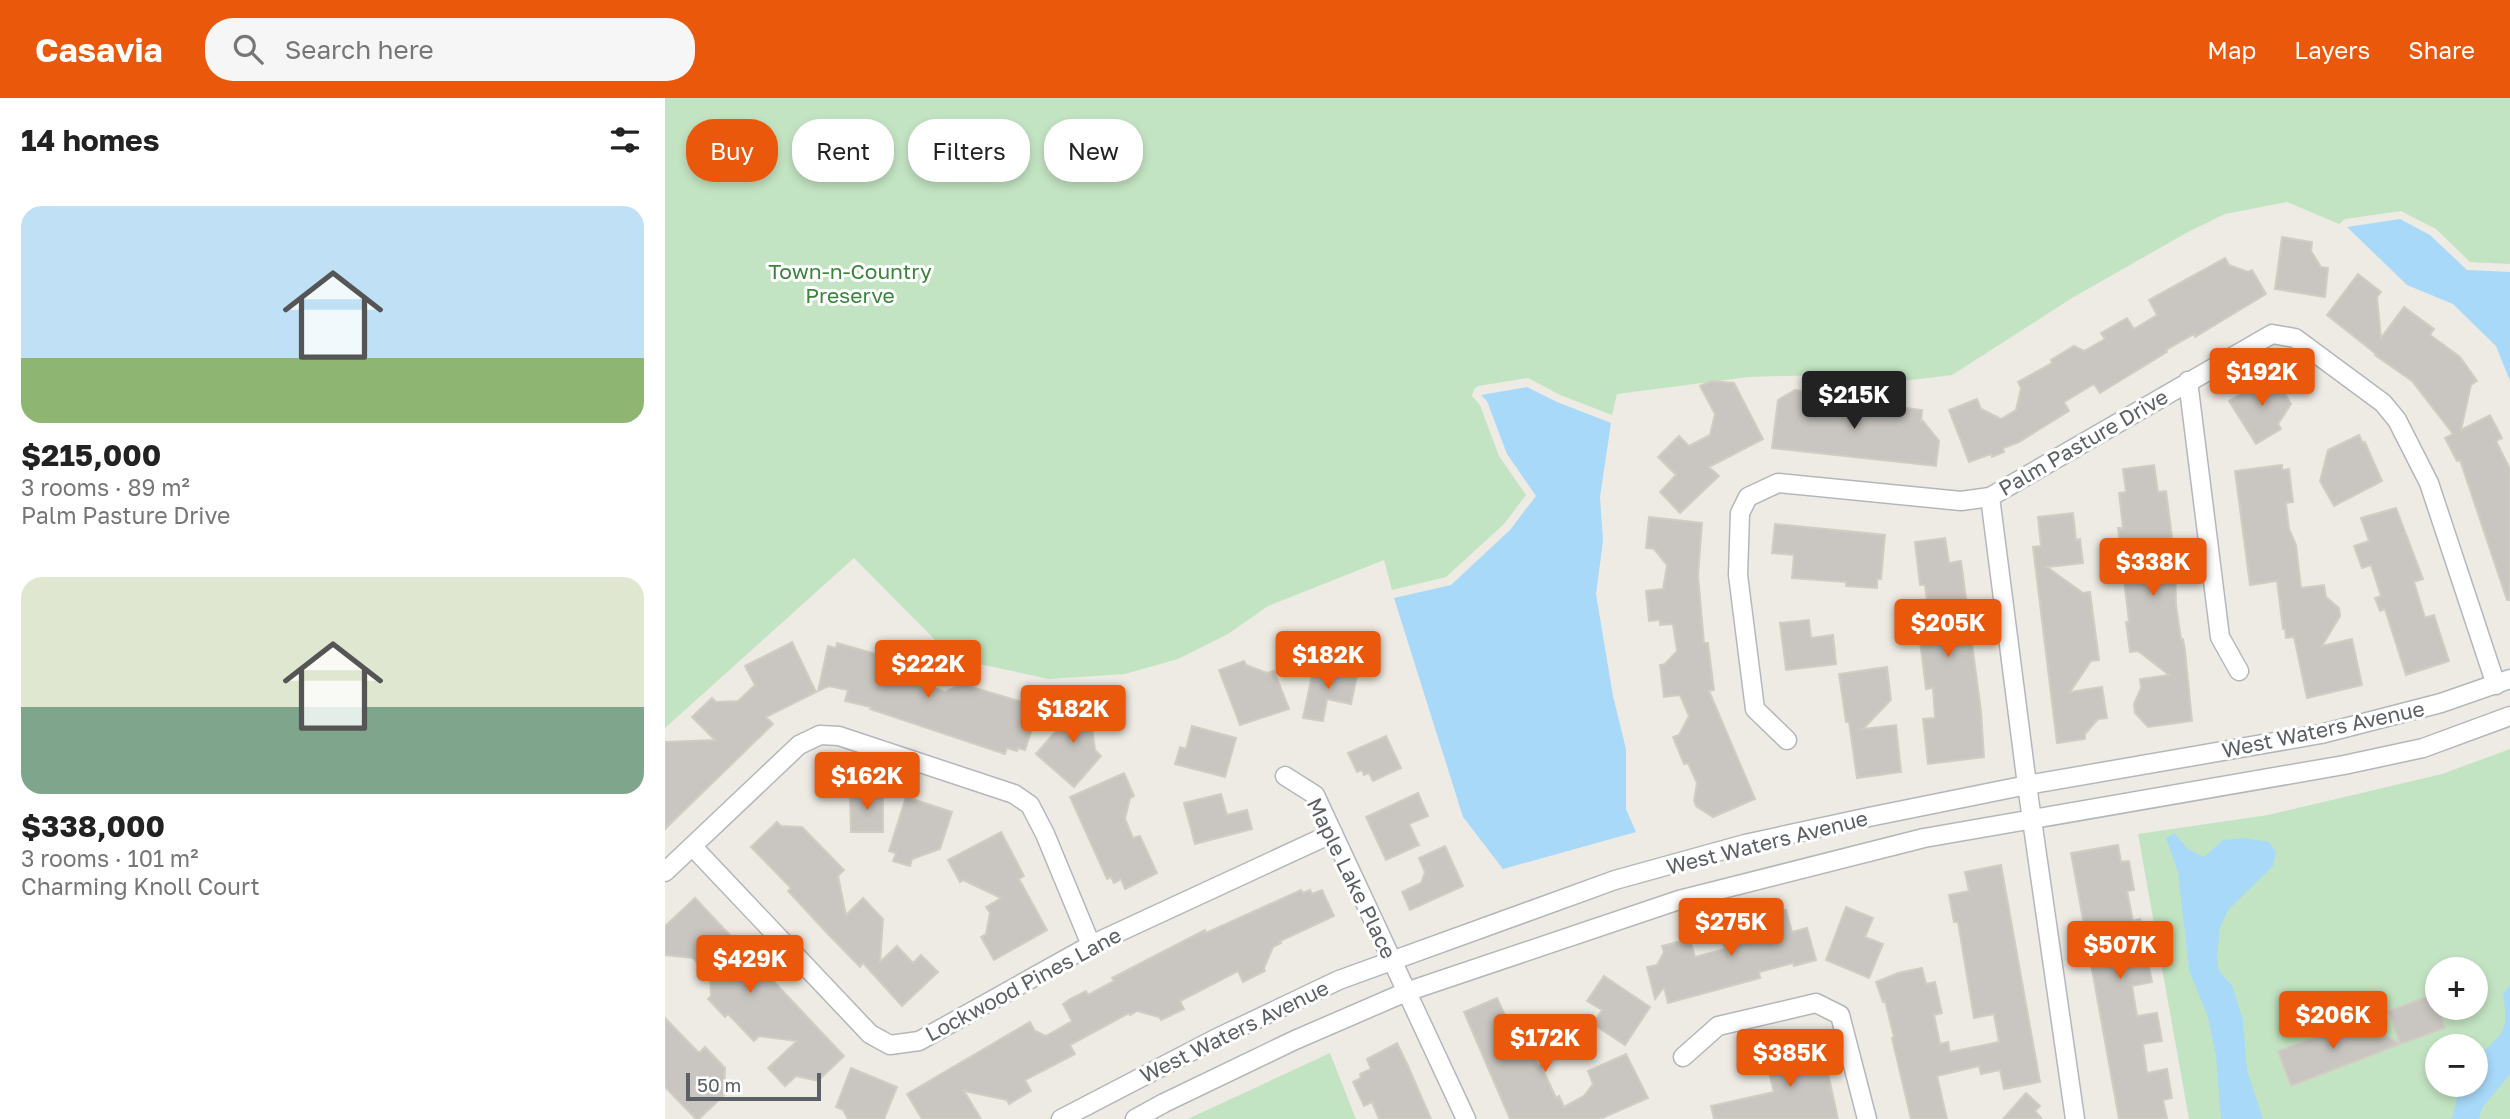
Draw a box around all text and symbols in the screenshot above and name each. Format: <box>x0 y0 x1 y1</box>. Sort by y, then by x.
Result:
search box <box>205 18 695 81</box>
text: Casavia <box>35 30 163 69</box>
icon: search <box>229 30 267 68</box>
text: Search here <box>285 34 434 65</box>
text: Map <box>2207 35 2256 64</box>
text: Layers <box>2294 35 2370 64</box>
text: Share <box>2408 35 2475 64</box>
chip: Buy <box>686 119 778 182</box>
chip: Rent <box>792 119 894 182</box>
chip: Filters <box>908 119 1030 182</box>
chip: New <box>1044 119 1143 182</box>
icon: filters <box>606 121 644 159</box>
text: 14 homes <box>21 122 160 158</box>
icon: home <box>270 252 396 378</box>
park label: Town-n-Country Preserve <box>768 258 932 308</box>
pin: $192K <box>2213 348 2311 408</box>
text: $192K <box>2226 357 2298 385</box>
pin: $215K <box>1805 372 1903 431</box>
text: $215K <box>1818 380 1890 408</box>
street label: Palm Pasture Drive <box>1994 383 2172 501</box>
text: $215,000 <box>21 437 161 473</box>
text: 3 rooms · 89 m² <box>21 473 190 501</box>
text: Palm Pasture Drive <box>21 501 230 529</box>
pin: $338K <box>2104 538 2202 598</box>
text: $338K <box>2116 547 2190 575</box>
pin: $205K <box>1899 600 1997 659</box>
text: $205K <box>1910 608 1986 636</box>
icon: home <box>270 623 396 749</box>
pin: $182K <box>1279 632 1377 691</box>
pin: $222K <box>879 640 977 700</box>
text: $182K <box>1292 640 1364 668</box>
text: $222K <box>891 649 965 677</box>
pin: $182K <box>1024 686 1122 745</box>
text: $182K <box>1037 694 1109 722</box>
street label: West Waters Avenue <box>2219 695 2427 763</box>
pin: $162K <box>818 752 916 812</box>
text: $162K <box>831 761 903 789</box>
street label: Maple Lake Place <box>1302 793 1402 963</box>
street label: West Waters Avenue <box>1664 804 1870 880</box>
text: $338,000 <box>21 808 165 844</box>
text: 3 rooms · 101 m² <box>21 844 198 872</box>
text: Charming Knoll Court <box>21 872 260 900</box>
pin: $275K <box>1682 898 1780 958</box>
text: $275K <box>1695 907 1767 935</box>
street label: Lockwood Pines Lane <box>921 921 1125 1047</box>
pin: $507K <box>2071 922 2169 981</box>
text: $507K <box>2083 930 2157 958</box>
pin: $429K <box>701 936 799 995</box>
text: $429K <box>712 944 788 972</box>
map controls <box>2425 957 2488 1097</box>
button: + <box>2425 957 2488 1020</box>
street label: West Waters Avenue <box>1135 974 1333 1088</box>
pin: $206K <box>2284 992 2382 1051</box>
text: $206K <box>2295 1000 2371 1028</box>
pin: $172K <box>1496 1014 1594 1074</box>
text: $172K <box>1510 1023 1580 1051</box>
pin: $385K <box>1741 1030 1839 1089</box>
button: − <box>2425 1034 2488 1097</box>
text: $385K <box>1753 1038 1827 1066</box>
scale bar <box>686 1070 821 1102</box>
text: 50 m <box>697 1073 741 1096</box>

